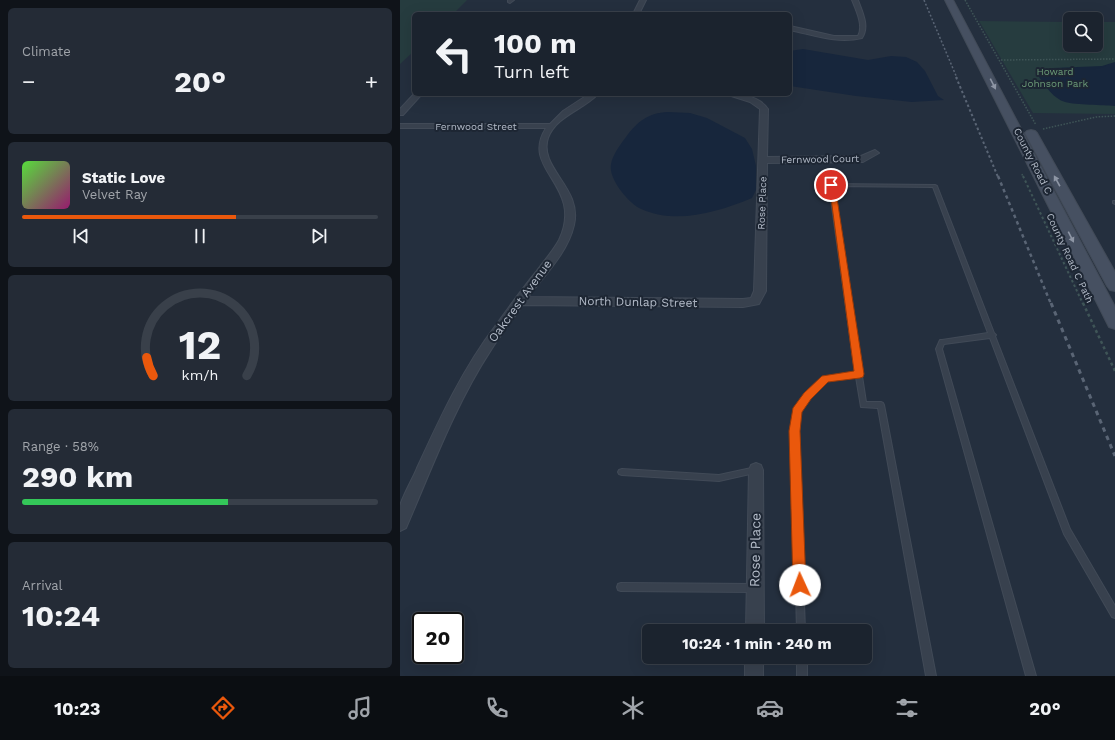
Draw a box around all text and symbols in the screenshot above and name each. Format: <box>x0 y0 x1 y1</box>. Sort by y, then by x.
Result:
map controls <box>1063 12 1103 52</box>
button: search <box>1063 12 1103 52</box>
text: 100 m <box>494 27 577 60</box>
icon: left <box>428 28 480 80</box>
text: Climate <box>22 44 71 59</box>
text: Turn left <box>494 61 569 82</box>
text: 20° <box>174 64 226 99</box>
park label: Howard Johnson Park <box>1022 66 1088 89</box>
text: − <box>22 69 35 94</box>
text: + <box>365 69 378 94</box>
one-way arrow <box>990 78 996 90</box>
street label: Fernwood Street <box>435 121 518 132</box>
street label: County Road C <box>1012 126 1054 196</box>
street label: Fernwood Court <box>781 153 860 165</box>
pin <box>814 168 848 202</box>
text: Static Love <box>82 169 165 187</box>
icon: arrive <box>820 174 842 196</box>
one-way arrow <box>1054 175 1061 187</box>
street label: Rose Place <box>756 176 768 230</box>
text: Velvet Ray <box>82 187 147 202</box>
street label: County Road C Path <box>1044 211 1096 305</box>
icon: previous <box>70 225 92 247</box>
icon: pause <box>189 225 211 247</box>
icon: next <box>308 225 330 247</box>
one-way arrow <box>1068 232 1075 243</box>
street label: Oakcrest Avenue <box>485 257 555 345</box>
street label: North Dunlap Street <box>579 294 697 310</box>
text: 12 <box>179 320 221 369</box>
text: km/h <box>182 367 218 383</box>
text: Range · 58% <box>22 439 99 454</box>
text: 290 km <box>22 459 133 494</box>
street label: Rose Place <box>746 513 764 587</box>
position arrow <box>779 564 821 606</box>
text: Arrival <box>22 578 63 593</box>
text: 10:24 <box>22 598 100 633</box>
speed limit sign: 20 <box>412 612 464 664</box>
text: 10:24 · 1 min · 240 m <box>682 635 832 653</box>
icon: directions <box>209 694 237 722</box>
icon: music <box>346 694 374 722</box>
icon: phone <box>483 694 511 722</box>
icon: climate <box>619 694 647 722</box>
icon: car <box>756 694 784 722</box>
icon: filters <box>893 694 921 722</box>
text: 10:23 <box>54 698 101 719</box>
text: 20° <box>1029 698 1061 719</box>

